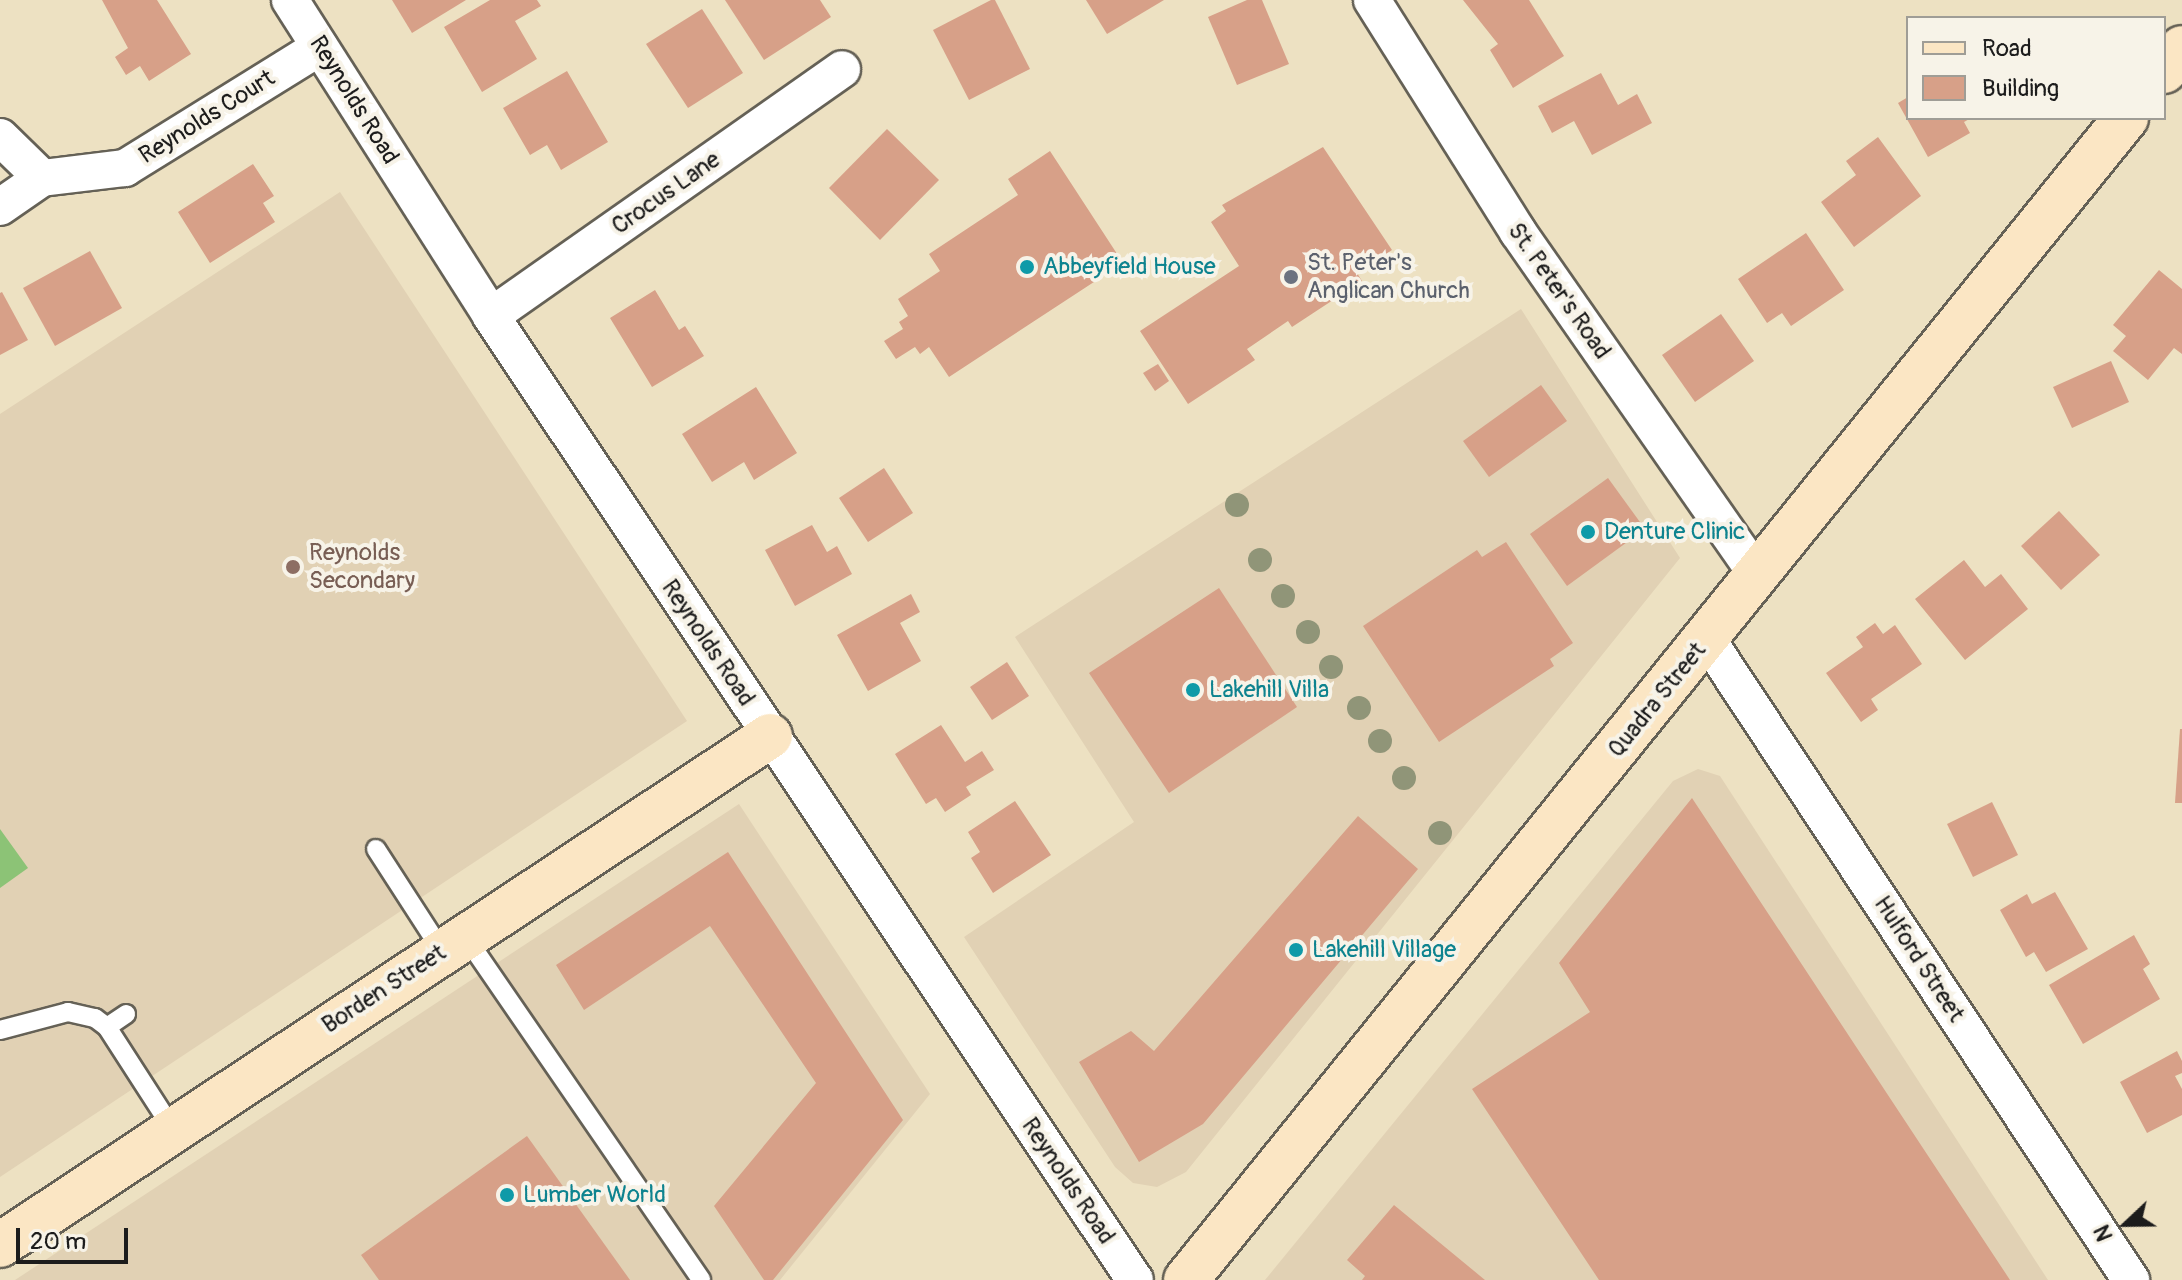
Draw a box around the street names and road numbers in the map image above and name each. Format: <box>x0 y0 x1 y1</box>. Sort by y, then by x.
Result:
street label: Reynolds Road <box>303 30 405 170</box>
street label: Reynolds Court <box>134 64 280 170</box>
street label: Crocus Lane <box>606 145 726 241</box>
street label: St. Peter's Road <box>1501 217 1617 365</box>
street label: Reynolds Road <box>655 574 761 712</box>
street label: Quadra Street <box>1602 637 1712 763</box>
street label: Hulford Street <box>1868 891 1970 1027</box>
street label: Borden Street <box>317 938 451 1040</box>
street label: Reynolds Road <box>1015 1112 1121 1250</box>

